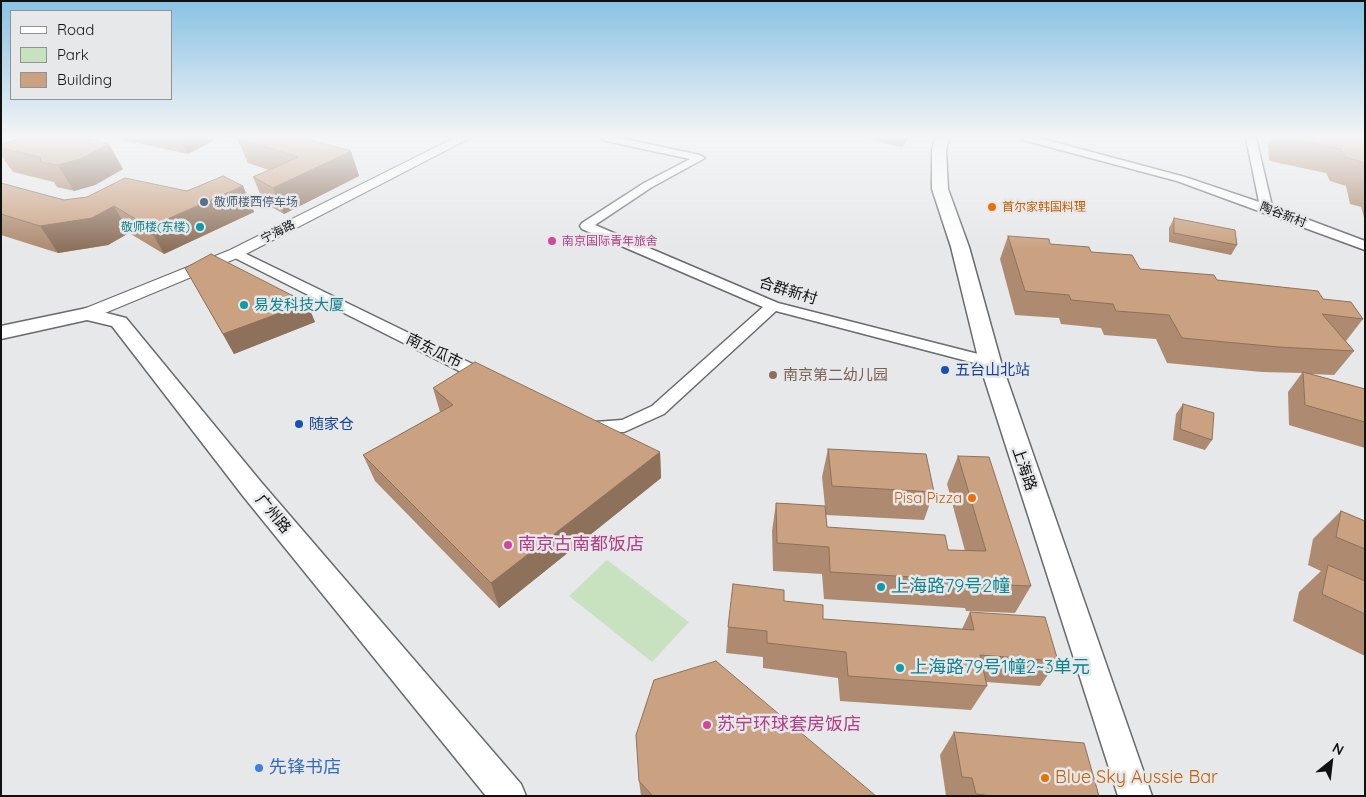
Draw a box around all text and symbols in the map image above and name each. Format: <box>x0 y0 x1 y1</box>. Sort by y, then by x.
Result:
legend <box>10 10 172 100</box>
text: Road <box>57 20 94 39</box>
text: Park <box>57 45 89 64</box>
text: Building <box>57 70 112 89</box>
place label: 敬师楼西停车场 <box>214 195 298 209</box>
marker: 敬师楼西停车场 <box>198 196 210 208</box>
place label: 首尔家韩国料理 <box>1002 200 1086 214</box>
street label: 陶谷新村 <box>1258 200 1308 230</box>
marker: 首尔家韩国料理 <box>986 201 998 213</box>
street label: 宁海路 <box>259 217 297 247</box>
place label: 敬师楼(东楼) <box>121 220 190 234</box>
marker: 敬师楼(东楼) <box>194 221 206 233</box>
place label: 南京国际青年旅舍 <box>562 234 658 248</box>
marker: 南京国际青年旅舍 <box>546 235 558 247</box>
street label: 合群新村 <box>757 274 819 308</box>
place label: 易发科技大厦 <box>254 296 344 314</box>
marker: 易发科技大厦 <box>238 299 250 311</box>
street label: 南东瓜市 <box>403 330 465 372</box>
place label: 五台山北站 <box>955 361 1030 379</box>
marker: 五台山北站 <box>939 364 951 376</box>
place label: 南京第二幼儿园 <box>783 366 888 384</box>
marker: 南京第二幼儿园 <box>767 369 779 381</box>
place label: 随家仓 <box>309 415 354 433</box>
marker: 随家仓 <box>293 418 305 430</box>
street label: 上海路 <box>1008 445 1040 493</box>
place label: Pisa Pizza <box>894 489 962 507</box>
street label: 广州路 <box>252 491 294 537</box>
marker: Pisa Pizza <box>966 492 978 504</box>
place label: 南京古南都饭店 <box>518 534 644 556</box>
marker: 南京古南都饭店 <box>502 539 514 551</box>
place label: 上海路79号2幢 <box>891 576 1010 598</box>
marker: 上海路79号2幢 <box>875 581 887 593</box>
place label: 上海路79号1幢2~3单元 <box>910 657 1090 679</box>
marker: 上海路79号1幢2~3单元 <box>894 662 906 674</box>
place label: 苏宁环球套房饭店 <box>717 714 861 736</box>
marker: 苏宁环球套房饭店 <box>701 719 713 731</box>
north arrow <box>1306 737 1356 787</box>
text: N <box>1329 739 1347 759</box>
place label: 先锋书店 <box>269 757 341 779</box>
marker: 先锋书店 <box>253 762 265 774</box>
place label: Blue Sky Aussie Bar <box>1055 767 1218 789</box>
marker: Blue Sky Aussie Bar <box>1039 772 1051 784</box>

